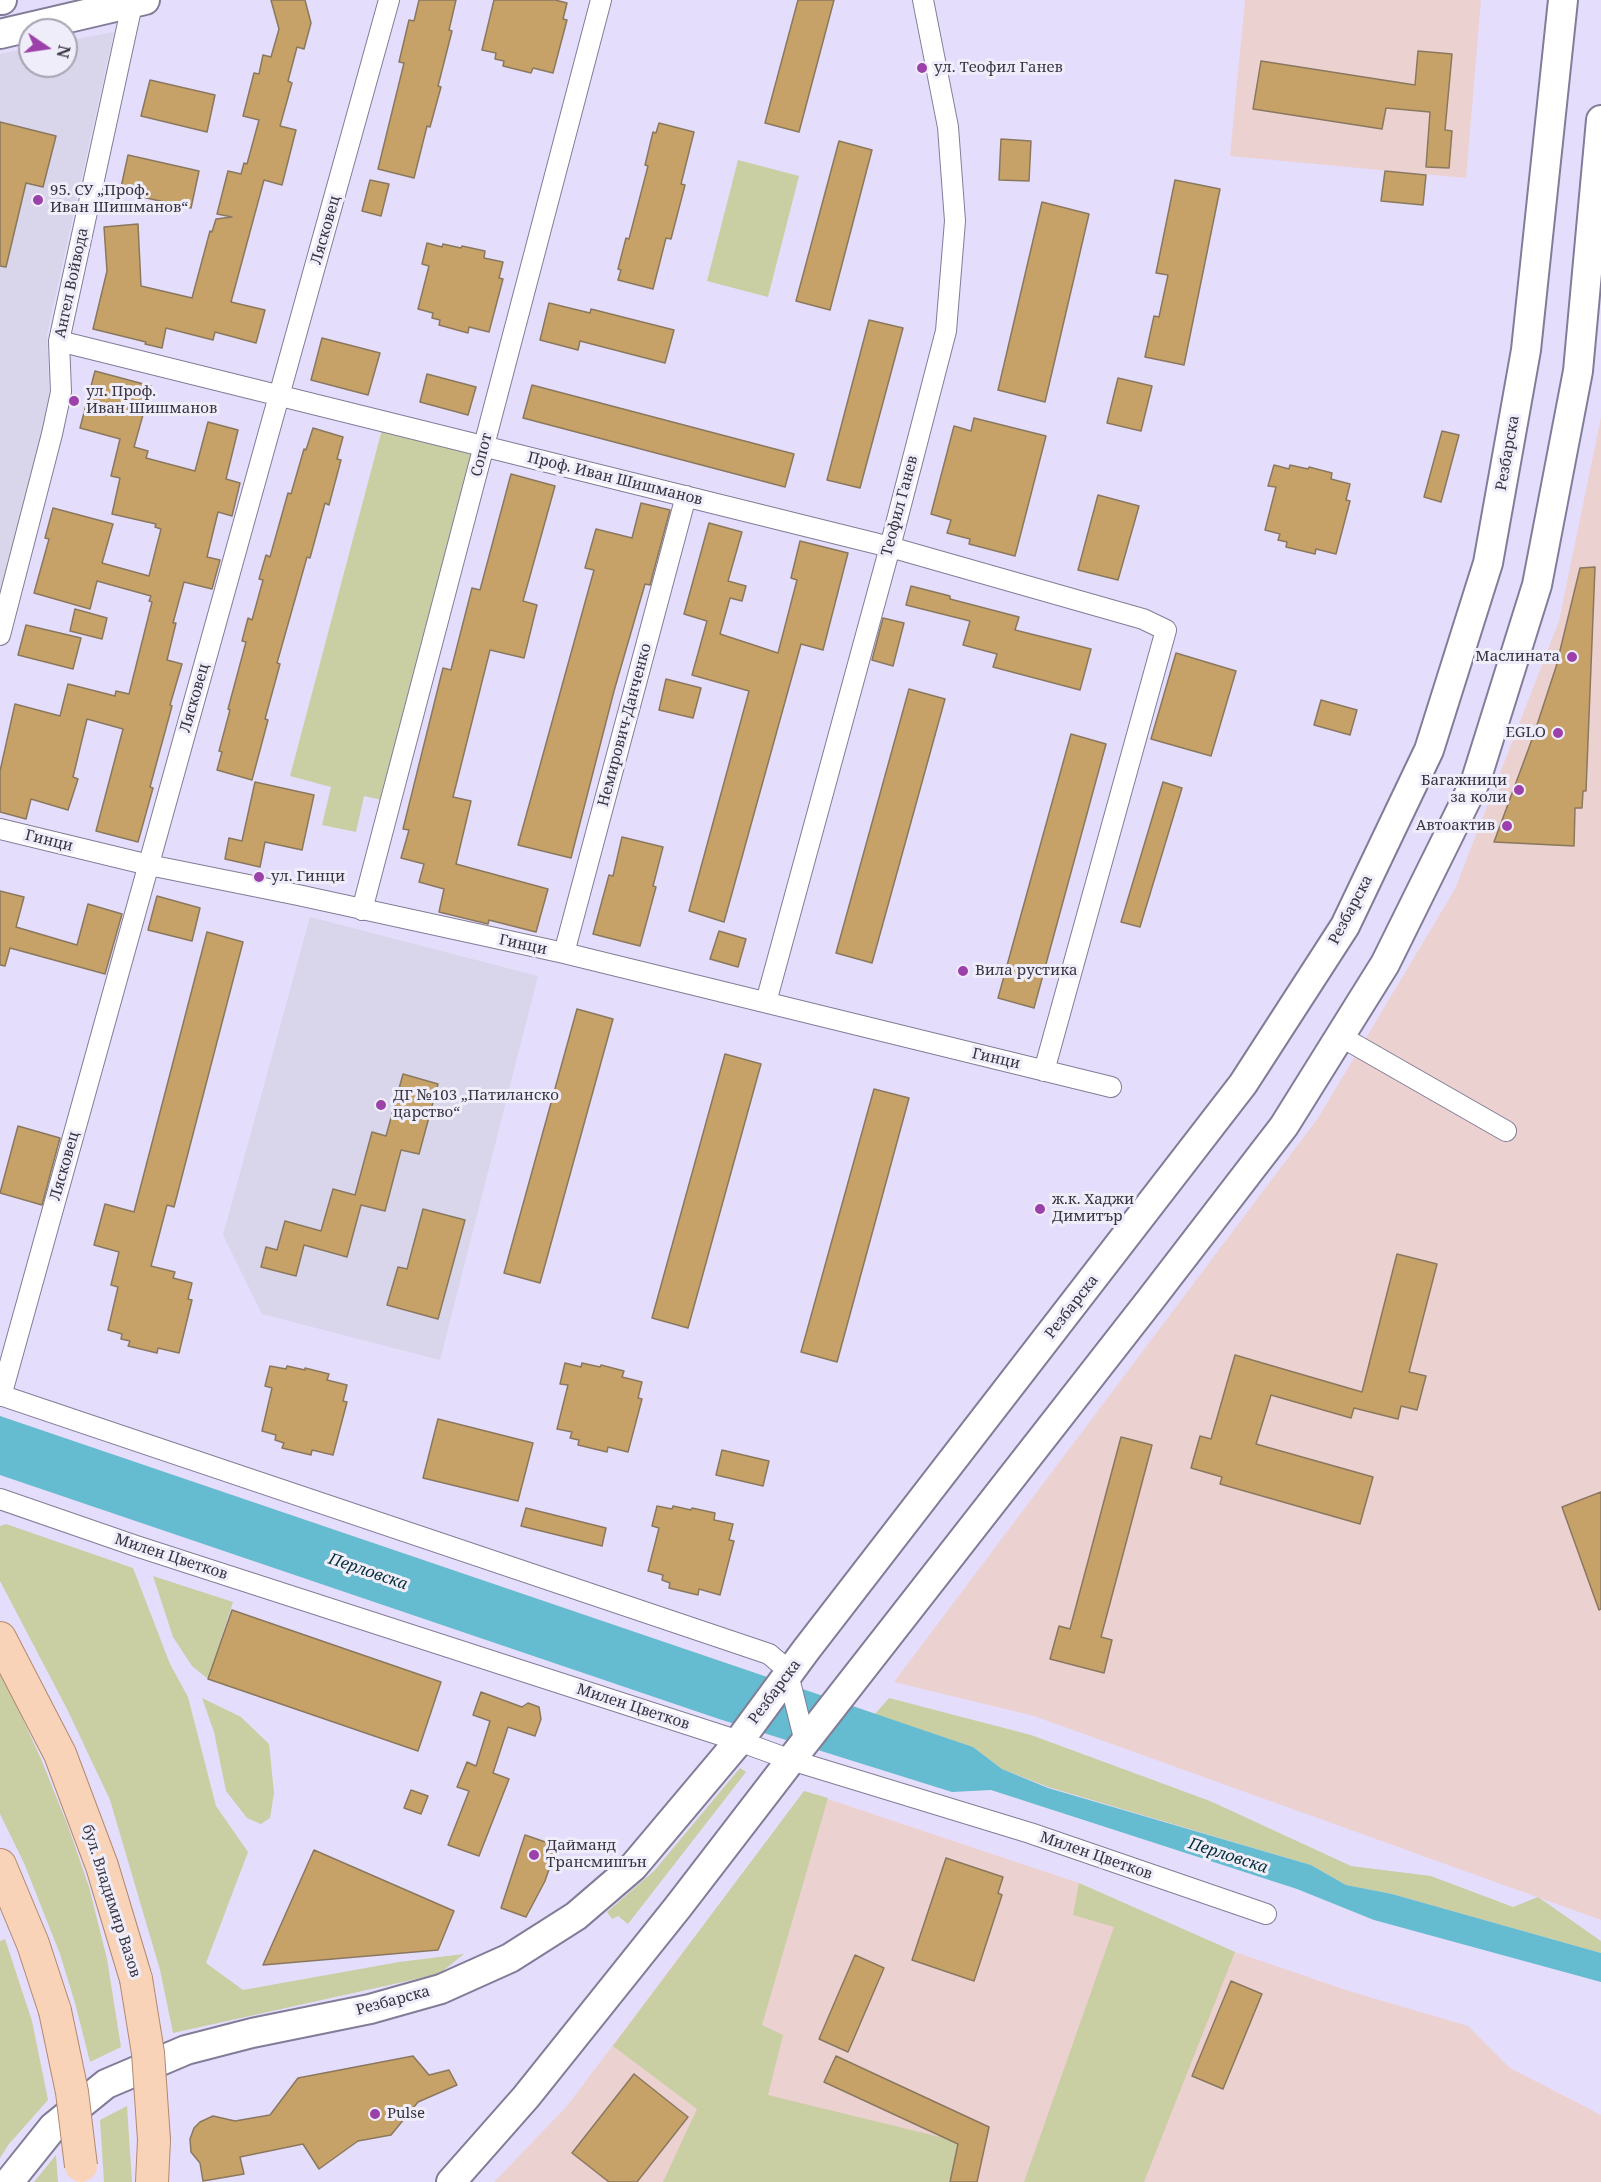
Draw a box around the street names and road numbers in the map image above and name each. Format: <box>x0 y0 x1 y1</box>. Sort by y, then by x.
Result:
street label: Лясковец <box>308 194 344 266</box>
street label: Ангел Войвода <box>52 226 92 340</box>
street label: Резбарска <box>1493 414 1523 492</box>
street label: Сопот <box>468 431 496 479</box>
street label: Проф. Иван Шишманов <box>526 449 704 509</box>
street label: Теофил Ганев <box>878 454 922 558</box>
street label: Немирович-Данченко <box>595 641 655 809</box>
street label: Лясковец <box>177 662 213 734</box>
street label: Гинци <box>23 826 75 856</box>
street label: Резбарска <box>1325 872 1377 948</box>
street label: Гинци <box>497 931 549 959</box>
street label: Гинци <box>970 1045 1022 1073</box>
street label: Лясковец <box>47 1130 83 1202</box>
street label: Резбарска <box>1042 1272 1102 1342</box>
street label: Милен Цветков <box>112 1530 230 1584</box>
street label: Резбарска <box>745 1656 805 1728</box>
street label: Милен Цветков <box>574 1680 692 1734</box>
street label: бул. Владимир Вазов <box>78 1822 144 1980</box>
street label: Милен Цветков <box>1038 1828 1154 1884</box>
street label: Резбарска <box>354 1982 432 2020</box>

